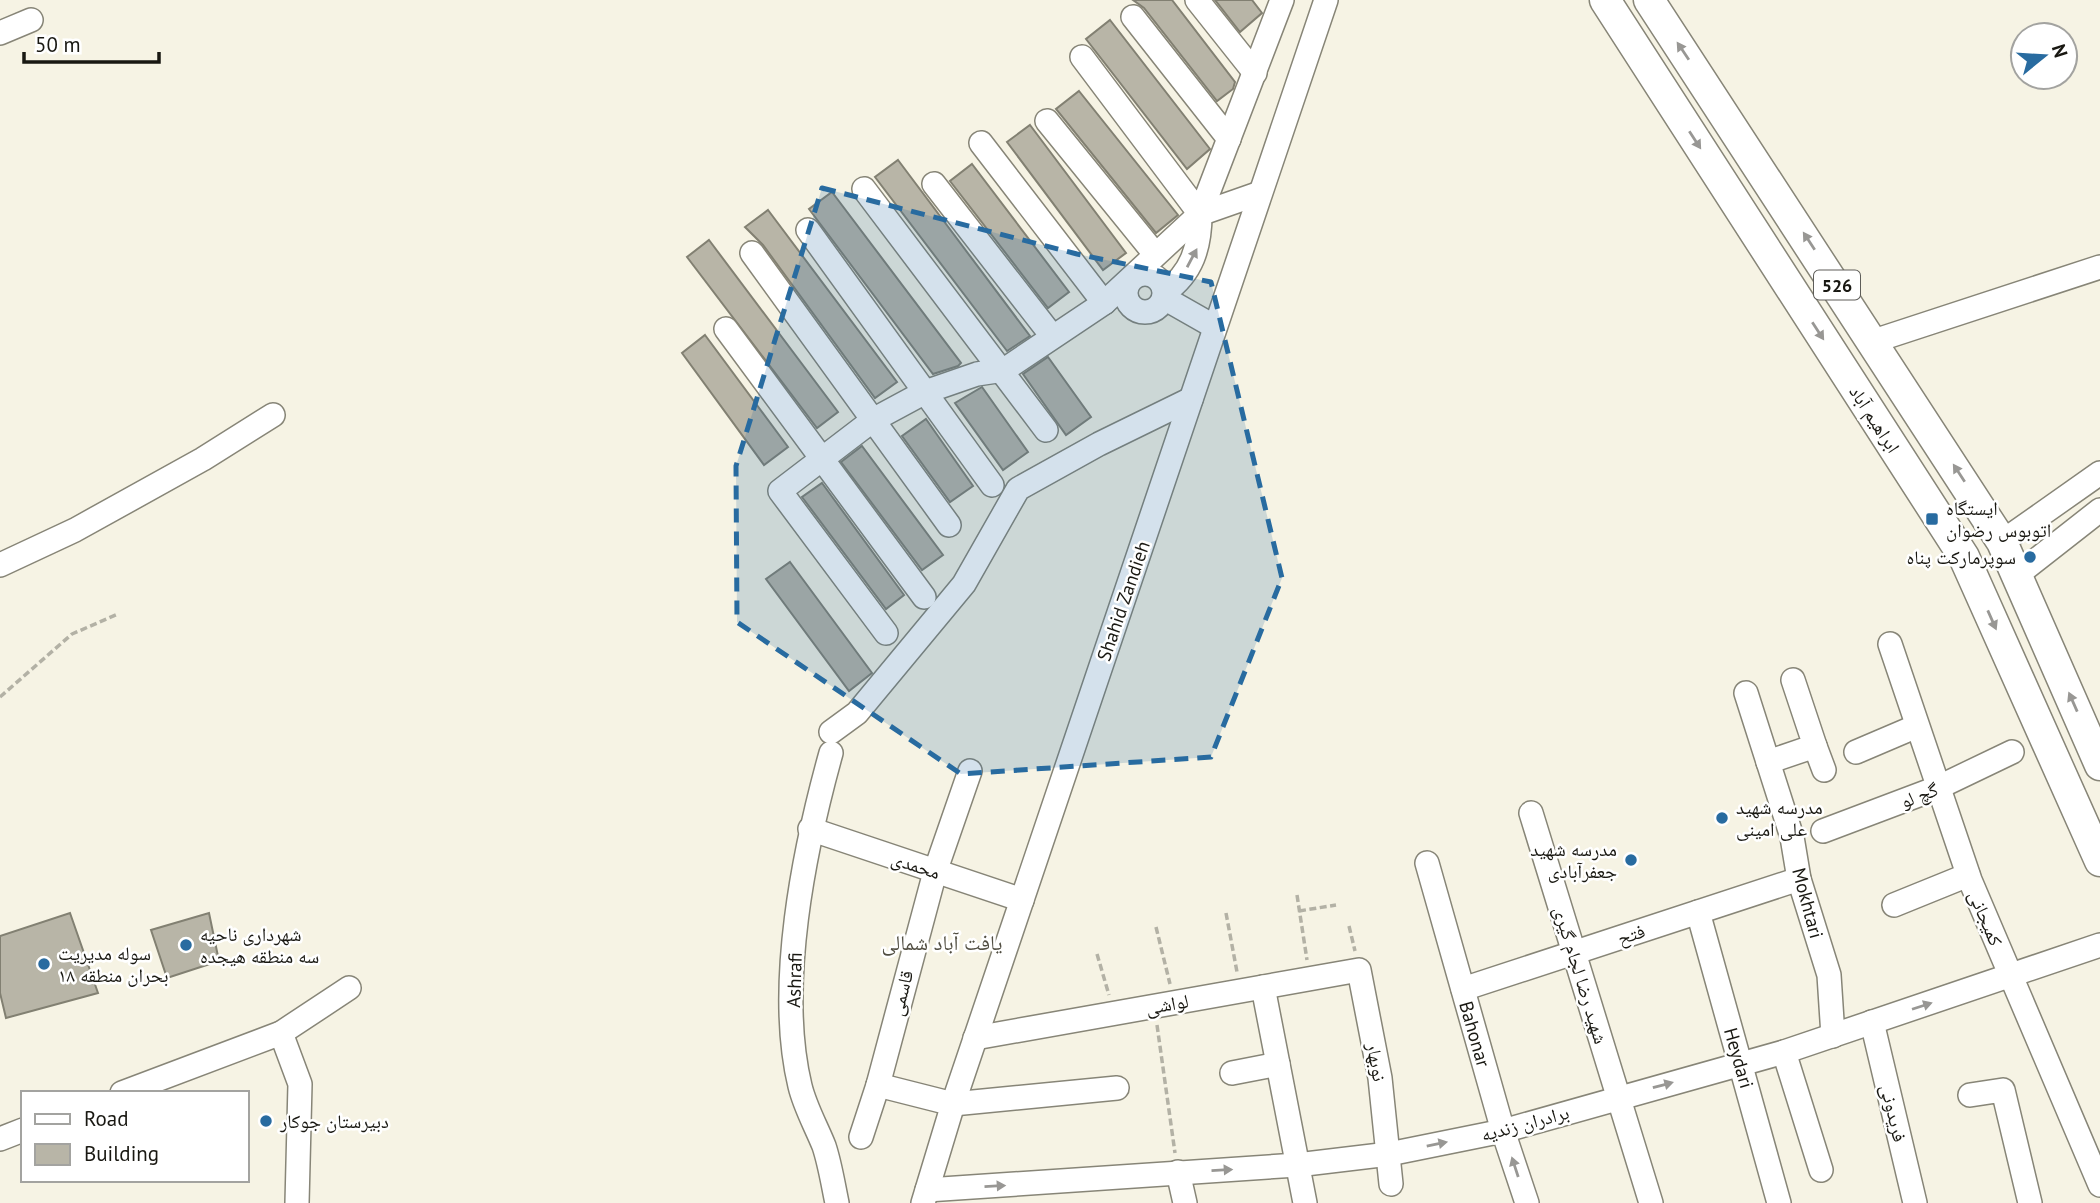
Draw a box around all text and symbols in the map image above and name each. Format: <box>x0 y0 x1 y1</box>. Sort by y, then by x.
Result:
scale bar <box>24 21 159 65</box>
north arrow <box>2009 21 2079 91</box>
text: 50 m <box>35 31 81 58</box>
text: N <box>2047 41 2074 60</box>
one-way arrow <box>1677 42 1690 61</box>
one-way arrow <box>1688 130 1701 149</box>
one-way arrow <box>1802 232 1816 250</box>
one-way arrow <box>1186 248 1198 268</box>
road number: 526 <box>1814 270 1860 300</box>
one-way arrow <box>1811 322 1825 340</box>
street label: ابراهیم آباد <box>1843 381 1906 458</box>
one-way arrow <box>1952 464 1965 483</box>
place label: ایستگاه اتوبوس رضوان <box>1946 496 2051 542</box>
marker: ایستگاه اتوبوس رضوان <box>1924 511 1940 527</box>
street label: Shahid Zandieh <box>1091 538 1155 664</box>
place label: سوپرمارکت پناه <box>1907 545 2016 569</box>
marker: سوپرمارکت پناه <box>2022 549 2038 565</box>
one-way arrow <box>1986 610 1998 630</box>
one-way arrow <box>2067 692 2079 712</box>
street label: گچ لو <box>1897 777 1942 814</box>
place label: مدرسه شهید علی امینی <box>1736 795 1823 841</box>
marker: مدرسه شهید علی امینی <box>1714 810 1730 826</box>
place label: مدرسه شهید جعفرآبادی <box>1530 837 1617 883</box>
street label: محمدی <box>889 846 943 884</box>
marker: مدرسه شهید جعفرآبادی <box>1623 852 1639 868</box>
street label: Mokhtari <box>1787 865 1829 941</box>
street label: کمیجانی <box>1964 886 2008 950</box>
street label: شهید رضا لجام گیری <box>1547 903 1613 1047</box>
street label: فتح <box>1614 918 1648 951</box>
place label: شهرداری ناحیه سه منطقه هیجده <box>200 922 319 968</box>
district label: یافت آباد شمالی <box>881 929 1003 956</box>
marker: شهرداری ناحیه سه منطقه هیجده <box>178 937 194 953</box>
place label: سوله مدیریت بحران منطقه ۱۸ <box>58 941 169 987</box>
street label: Ashrafi <box>781 952 807 1008</box>
marker: سوله مدیریت بحران منطقه ۱۸ <box>36 956 52 972</box>
street label: قاسمی <box>884 968 918 1018</box>
street label: لواشی <box>1144 988 1190 1020</box>
street label: Bahonar <box>1454 998 1496 1070</box>
one-way arrow <box>1912 1000 1933 1011</box>
street label: Heydari <box>1719 1025 1759 1091</box>
street label: نوبهار <box>1362 1040 1392 1083</box>
one-way arrow <box>1652 1079 1674 1090</box>
street label: فریدونی <box>1876 1082 1912 1144</box>
legend <box>21 1091 248 1182</box>
street label: برادران زندیه <box>1478 1100 1572 1146</box>
text: Road <box>84 1105 128 1132</box>
place label: دبیرستان جوکار <box>279 1109 389 1133</box>
marker: دبیرستان جوکار <box>258 1113 274 1129</box>
one-way arrow <box>1426 1139 1448 1150</box>
text: Building <box>84 1140 159 1167</box>
one-way arrow <box>1509 1156 1520 1177</box>
one-way arrow <box>1211 1164 1233 1175</box>
one-way arrow <box>985 1181 1007 1192</box>

